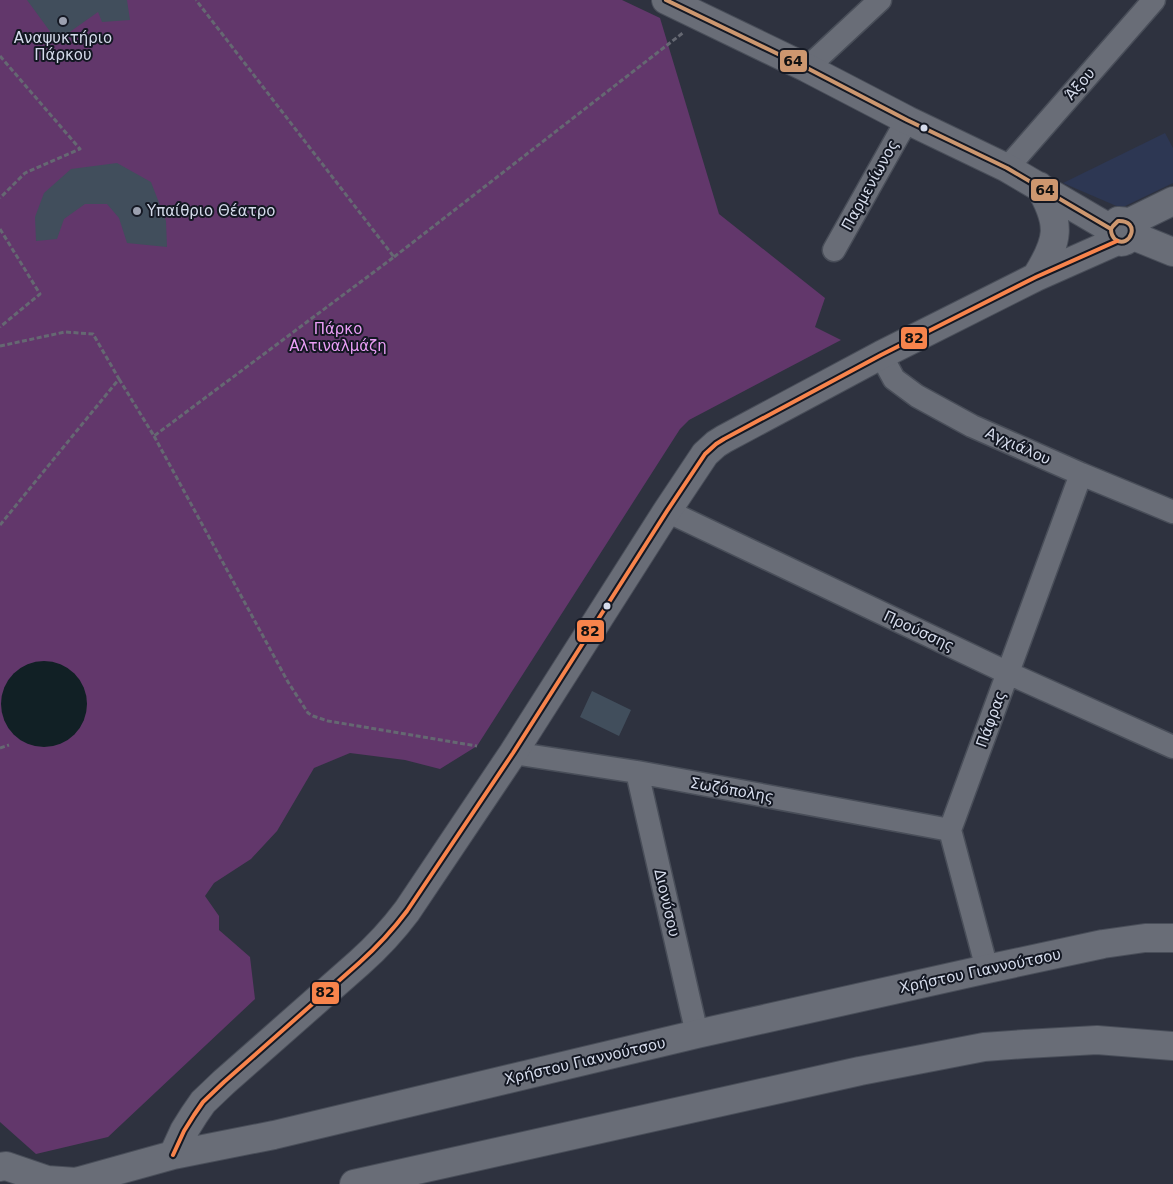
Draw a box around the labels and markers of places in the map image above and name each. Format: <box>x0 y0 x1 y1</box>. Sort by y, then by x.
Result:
marker: Αναψυκτήριο Πάρκου <box>57 15 69 27</box>
place label: Αναψυκτήριο Πάρκου <box>14 29 112 64</box>
unlabelled marker <box>919 123 929 133</box>
place label: Υπαίθριο Θέατρο <box>146 202 275 220</box>
marker: Υπαίθριο Θέατρο <box>131 205 143 217</box>
unlabelled marker <box>602 601 612 611</box>

